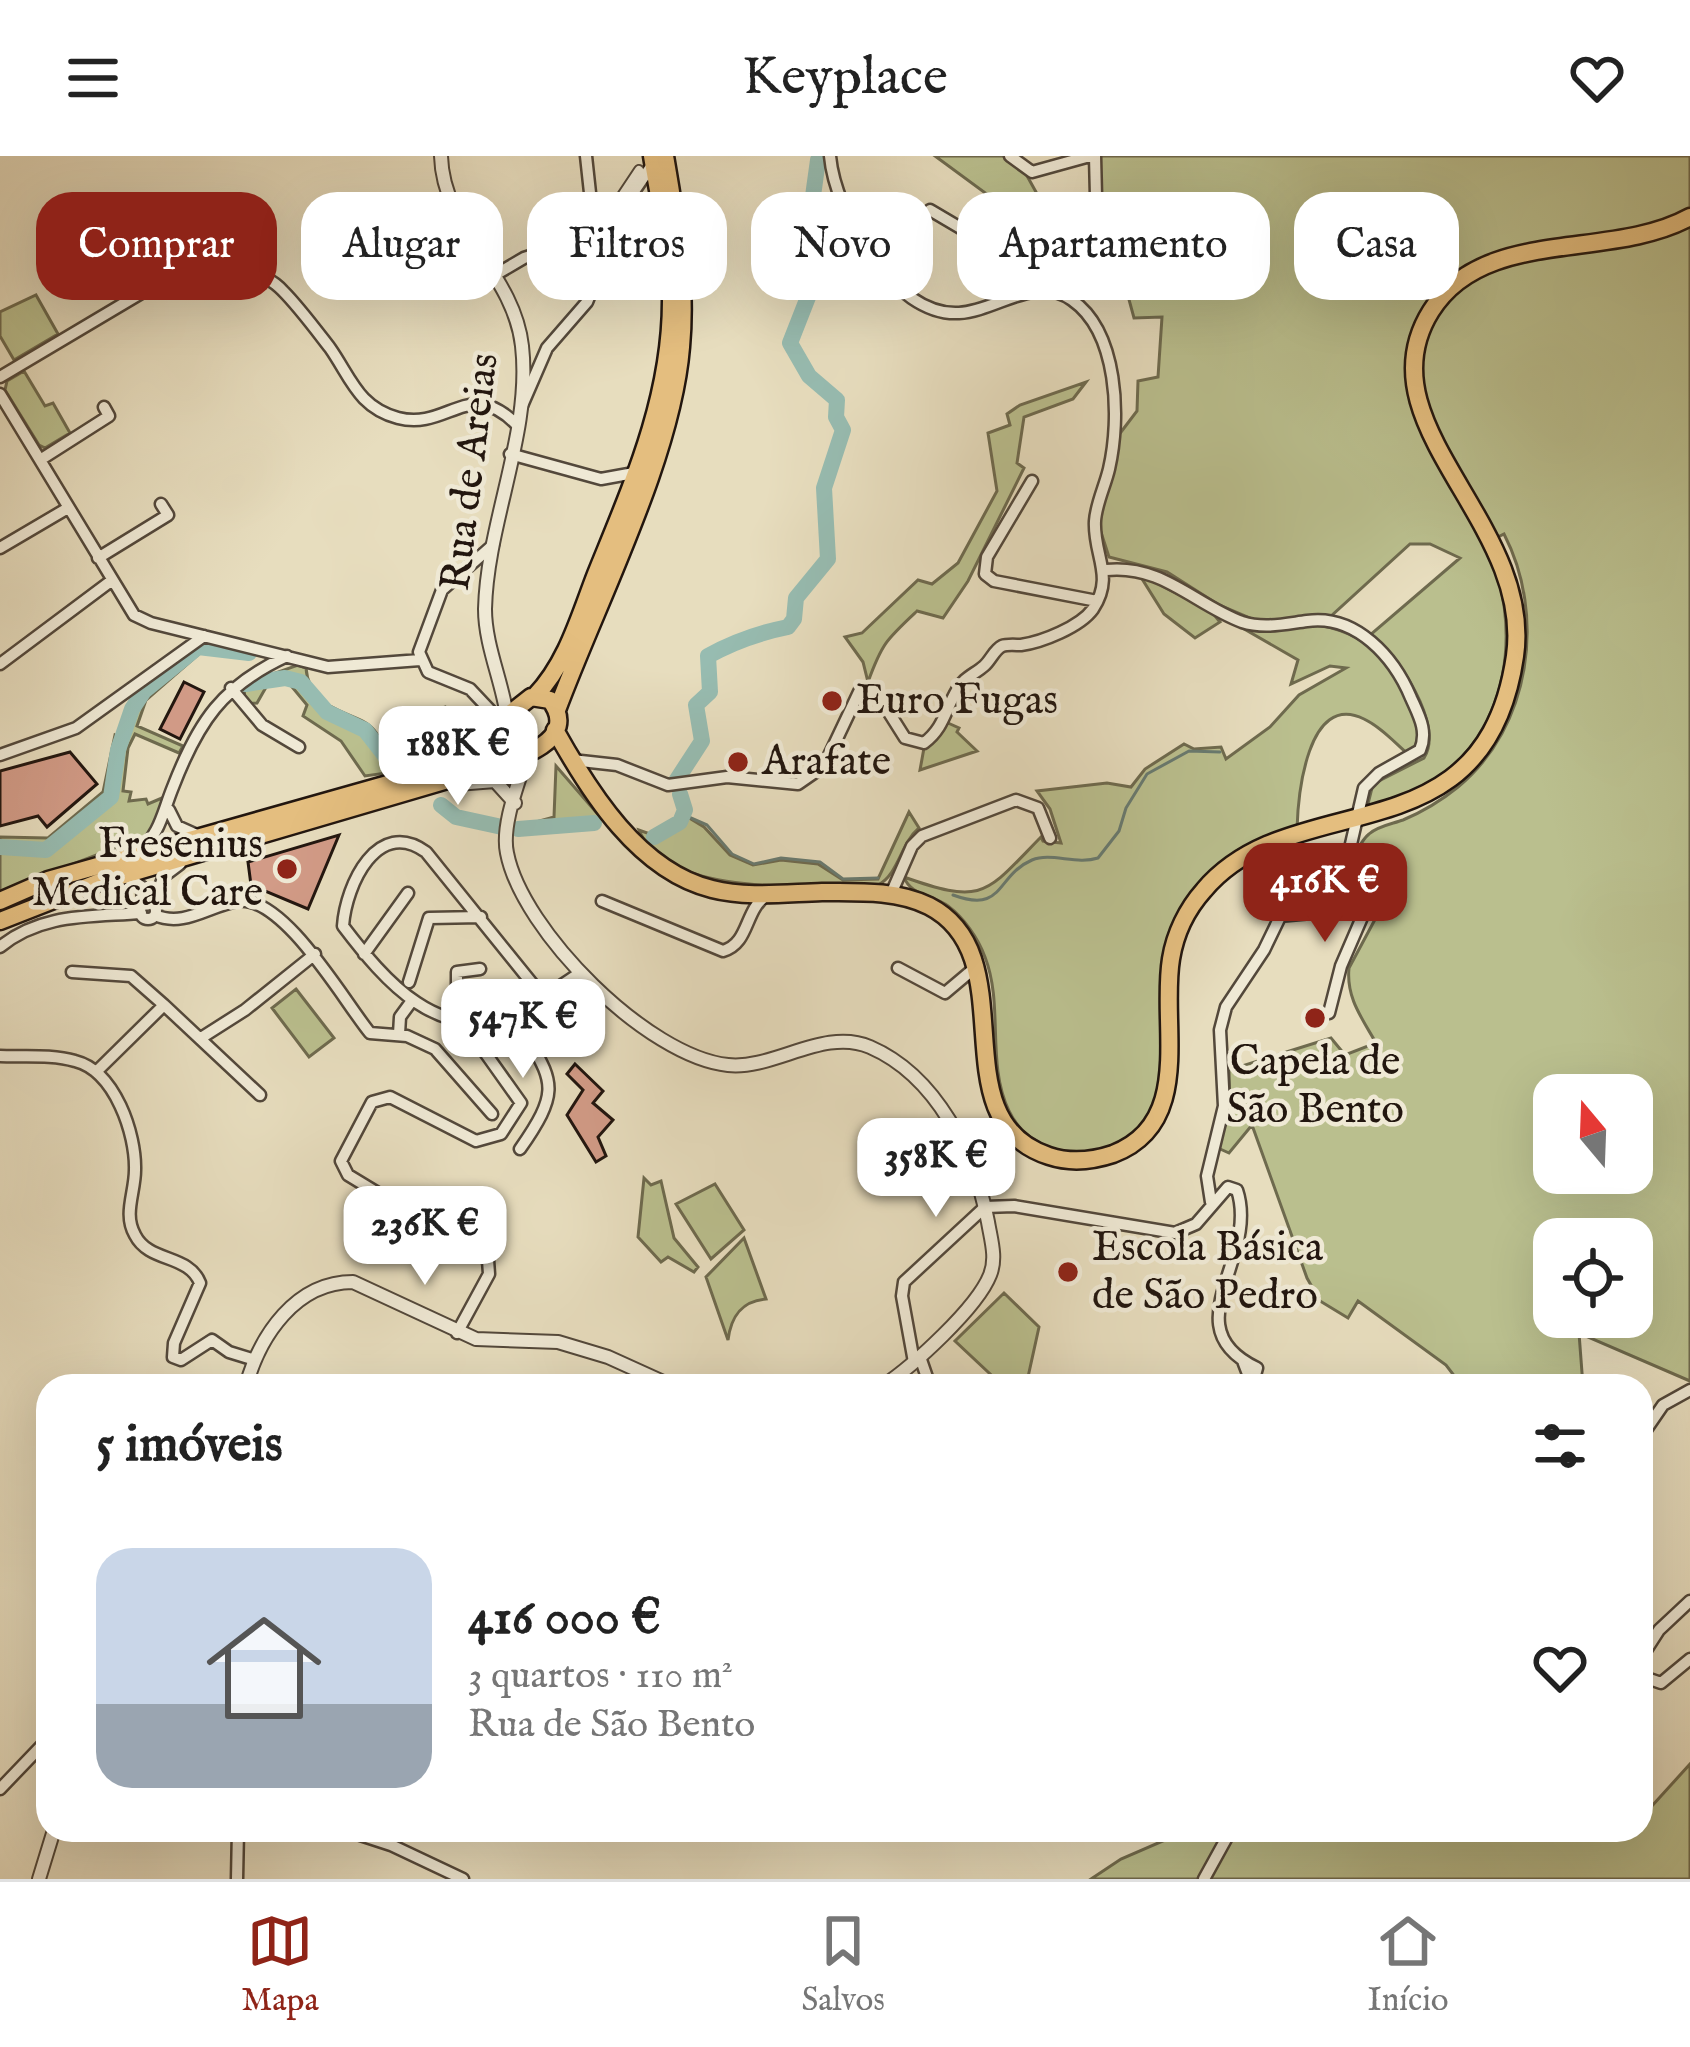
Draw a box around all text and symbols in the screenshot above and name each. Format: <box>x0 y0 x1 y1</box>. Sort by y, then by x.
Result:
text: Keyplace <box>742 44 948 113</box>
icon: menu <box>60 45 126 111</box>
icon: heart <box>1564 45 1630 111</box>
chip: Comprar <box>36 192 277 300</box>
chip: Alugar <box>301 192 503 300</box>
chip: Filtros <box>527 192 727 300</box>
chip: Novo <box>751 192 933 300</box>
chip: Apartamento <box>957 192 1270 300</box>
chip: Casa <box>1294 192 1459 300</box>
street label: Rua de Areias <box>430 350 512 594</box>
place label: Euro Fugas <box>856 675 1058 728</box>
marker: Euro Fugas <box>819 688 845 714</box>
pin: 188K € <box>360 706 556 808</box>
text: 188K € <box>406 720 510 769</box>
place label: Arafate <box>761 736 891 789</box>
marker: Arafate <box>725 749 751 775</box>
place label: Fresenius Medical Care <box>31 819 263 920</box>
pin: 416K € <box>1227 843 1423 945</box>
marker: Fresenius Medical Care <box>274 856 300 882</box>
text: 416K € <box>1270 857 1380 906</box>
pin: 547K € <box>425 979 621 1081</box>
text: 547K € <box>468 993 578 1042</box>
marker: Capela de São Bento <box>1302 1005 1328 1031</box>
place label: Capela de São Bento <box>1226 1036 1404 1137</box>
north arrow <box>1533 1074 1653 1194</box>
map controls <box>1533 1074 1653 1338</box>
pin: 358K € <box>838 1118 1034 1220</box>
text: 358K € <box>884 1132 988 1181</box>
pin: 236K € <box>327 1186 523 1288</box>
text: 236K € <box>371 1200 479 1249</box>
button: locate <box>1533 1218 1653 1338</box>
place label: Escola Básica de São Pedro <box>1092 1222 1324 1323</box>
marker: Escola Básica de São Pedro <box>1055 1259 1081 1285</box>
icon: filters <box>1527 1413 1593 1479</box>
text: 5 imóveis <box>96 1414 283 1479</box>
text: 416 000 € <box>468 1587 661 1652</box>
icon: home <box>192 1596 336 1740</box>
icon: heart <box>1527 1635 1593 1701</box>
text: 3 quartos · 110 m² <box>468 1652 733 1701</box>
text: Rua de São Bento <box>468 1701 755 1750</box>
tab: Mapa <box>241 1908 319 2022</box>
tab: Salvos <box>801 1908 885 2022</box>
tab: Início <box>1368 1908 1449 2022</box>

